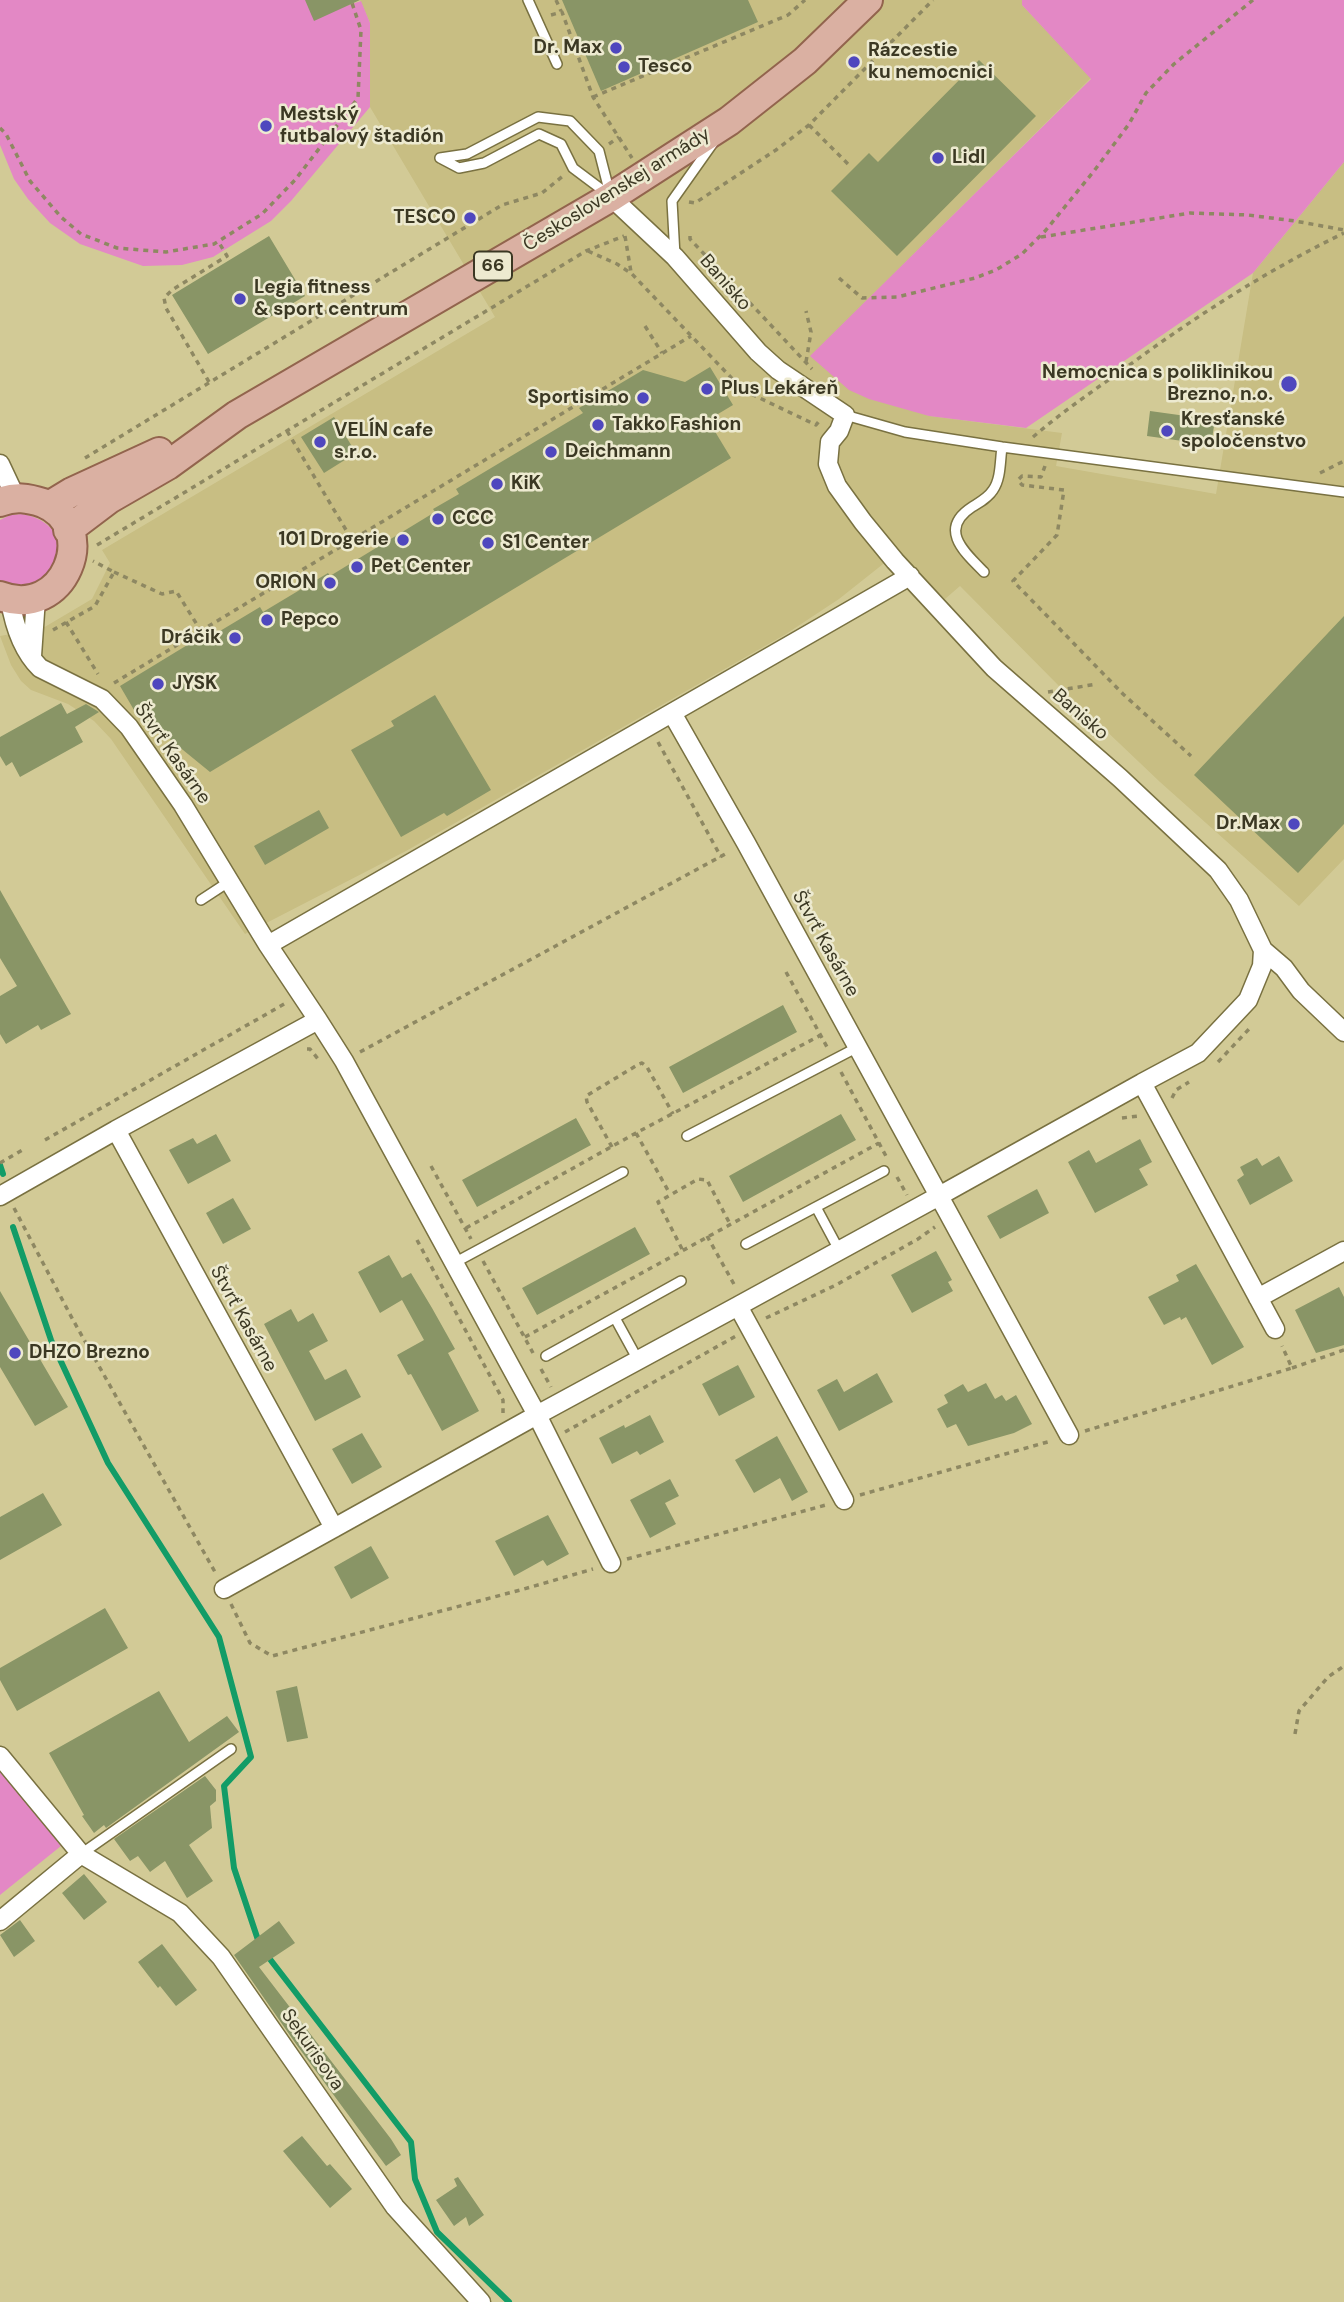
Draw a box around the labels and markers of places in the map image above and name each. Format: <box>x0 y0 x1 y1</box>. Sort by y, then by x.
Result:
place label: Dr. Max <box>533 37 602 59</box>
marker: Dr. Max <box>608 40 624 56</box>
place label: Rázcestie ku nemocnici <box>868 40 993 84</box>
marker: Rázcestie ku nemocnici <box>846 54 862 70</box>
place label: Tesco <box>638 56 692 78</box>
marker: Tesco <box>616 59 632 75</box>
place label: Mestský futbalový štadión <box>280 104 444 148</box>
marker: Mestský futbalový štadión <box>258 118 274 134</box>
place label: Lidl <box>952 147 985 169</box>
marker: Lidl <box>930 150 946 166</box>
place label: TESCO <box>393 207 456 229</box>
marker: TESCO <box>462 210 478 226</box>
place label: Legia fitness & sport centrum <box>254 277 408 321</box>
marker: Legia fitness & sport centrum <box>232 291 248 307</box>
place label: Nemocnica s poliklinikou Brezno, n.o. <box>1042 362 1273 406</box>
marker: Nemocnica s poliklinikou Brezno, n.o. <box>1279 374 1299 394</box>
place label: Plus Lekáreň <box>721 378 838 400</box>
marker: Plus Lekáreň <box>699 381 715 397</box>
place label: Sportisimo <box>528 387 629 409</box>
marker: Sportisimo <box>635 390 651 406</box>
place label: Kresťanské spoločenstvo <box>1181 409 1306 453</box>
place label: Takko Fashion <box>612 414 741 436</box>
marker: Takko Fashion <box>590 417 606 433</box>
place label: VELÍN cafe s.r.o. <box>334 420 433 464</box>
marker: Kresťanské spoločenstvo <box>1159 423 1175 439</box>
marker: VELÍN cafe s.r.o. <box>312 434 328 450</box>
place label: Deichmann <box>565 441 671 463</box>
marker: Deichmann <box>543 444 559 460</box>
place label: KiK <box>511 473 541 495</box>
marker: KiK <box>489 476 505 492</box>
place label: CCC <box>452 508 494 530</box>
marker: CCC <box>430 511 446 527</box>
place label: 101 Drogerie <box>278 529 389 551</box>
marker: 101 Drogerie <box>395 532 411 548</box>
place label: S1 Center <box>502 532 589 554</box>
marker: S1 Center <box>480 535 496 551</box>
place label: Pet Center <box>371 556 471 578</box>
marker: Pet Center <box>349 559 365 575</box>
place label: ORION <box>255 572 316 594</box>
marker: ORION <box>322 575 338 591</box>
place label: Pepco <box>281 609 339 631</box>
marker: Pepco <box>259 612 275 628</box>
place label: Dráčik <box>161 627 221 649</box>
marker: Dráčik <box>227 630 243 646</box>
place label: JYSK <box>172 673 217 695</box>
marker: JYSK <box>150 676 166 692</box>
place label: Dr.Max <box>1216 813 1280 835</box>
marker: Dr.Max <box>1286 816 1302 832</box>
place label: DHZO Brezno <box>29 1342 150 1364</box>
marker: DHZO Brezno <box>7 1345 23 1361</box>

